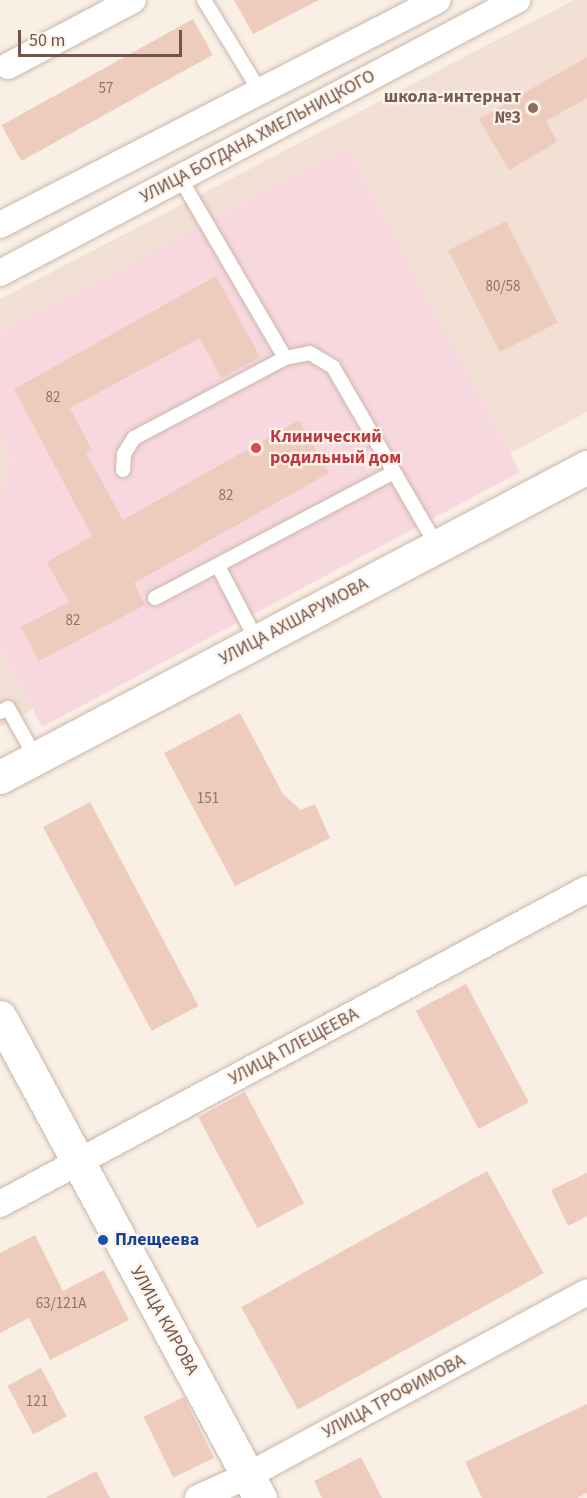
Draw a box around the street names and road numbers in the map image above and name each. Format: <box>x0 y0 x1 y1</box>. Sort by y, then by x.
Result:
street label: УЛИЦА БОГДАНА ХМЕЛЬНИЦКОГО <box>137 66 379 208</box>
street label: УЛИЦА АХШАРУМОВА <box>216 574 372 670</box>
street label: УЛИЦА ПЛЕЩЕЕВА <box>225 1004 363 1090</box>
street label: УЛИЦА КИРОВА <box>125 1263 203 1379</box>
street label: УЛИЦА ТРОФИМОВА <box>319 1350 469 1444</box>

